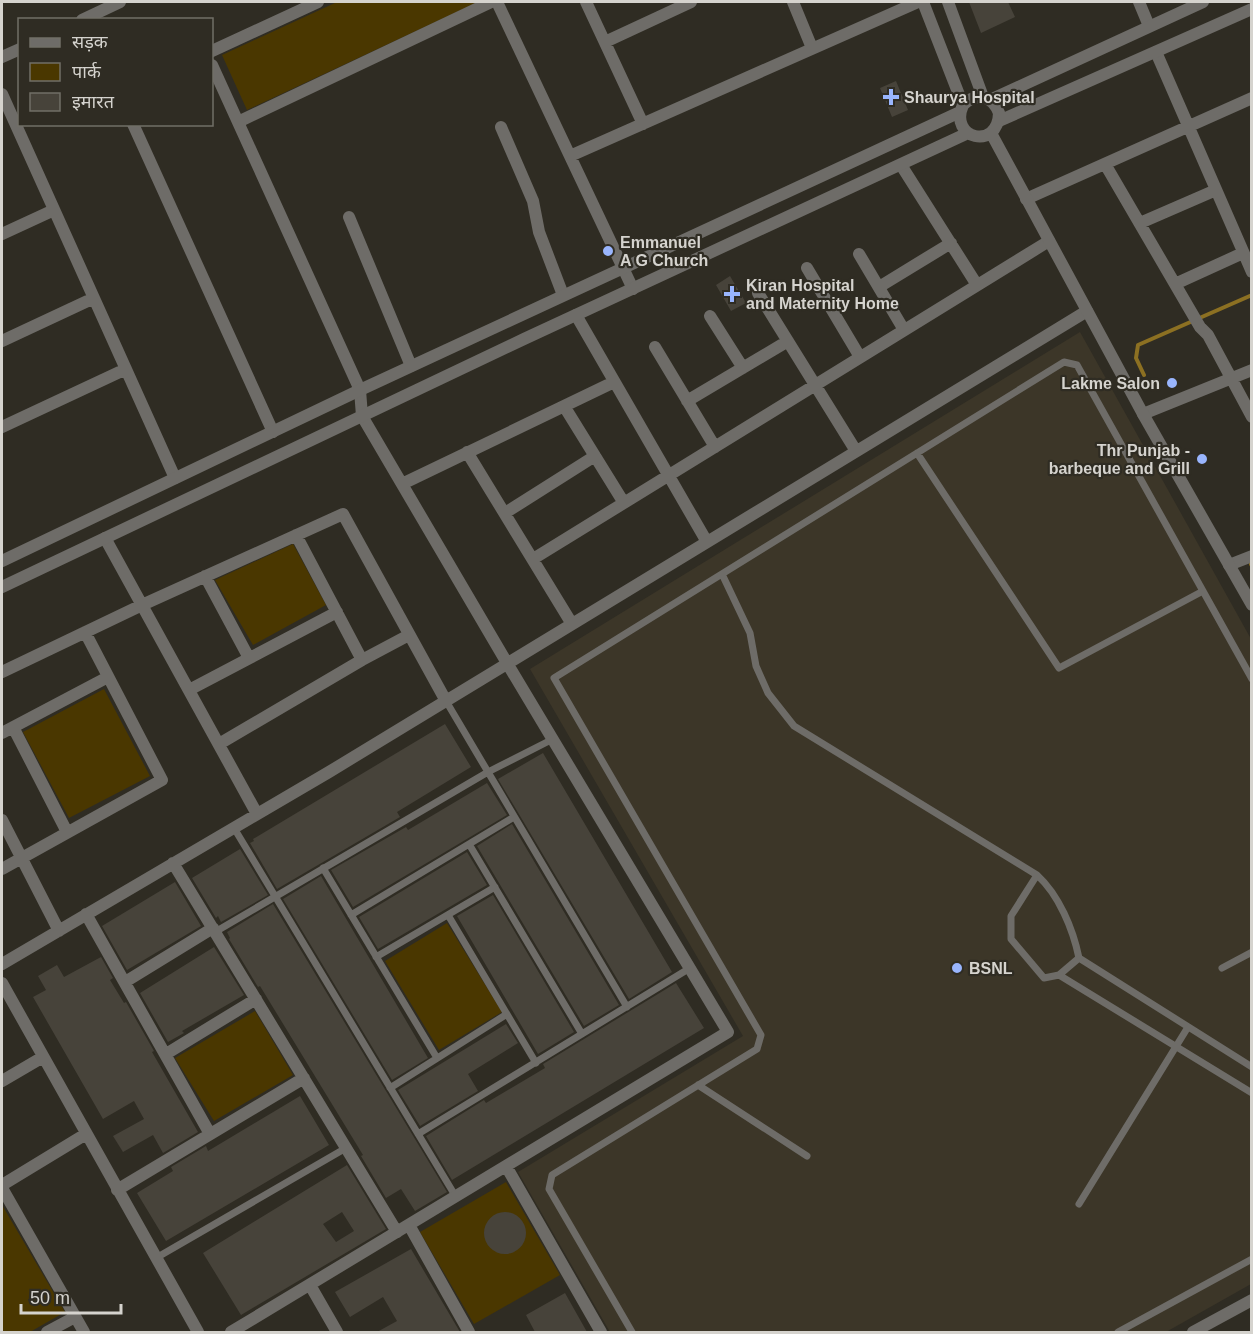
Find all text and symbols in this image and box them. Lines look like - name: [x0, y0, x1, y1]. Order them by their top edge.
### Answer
- legend: [18, 18, 213, 126]
- text: सड़क: [72, 32, 109, 52]
- text: पार्क: [72, 61, 102, 82]
- marker: Shaurya Hospital: [882, 88, 900, 106]
- place label: Shaurya Hospital: [904, 89, 1035, 106]
- text: इमारत: [72, 92, 115, 112]
- place label: Emmanuel A G Church: [620, 234, 708, 269]
- marker: Emmanuel A G Church: [601, 244, 615, 258]
- place label: Kiran Hospital and Maternity Home: [746, 277, 899, 312]
- marker: Kiran Hospital and Maternity Home: [723, 285, 741, 303]
- place label: Lakme Salon: [1061, 375, 1160, 392]
- marker: Lakme Salon: [1165, 376, 1179, 390]
- place label: Thr Punjab - barbeque and Grill: [1049, 442, 1190, 477]
- marker: Thr Punjab - barbeque and Grill: [1195, 452, 1209, 466]
- place label: BSNL: [969, 960, 1013, 977]
- marker: BSNL: [950, 961, 964, 975]
- scale bar: [21, 1277, 122, 1315]
- text: 50 m: [30, 1288, 70, 1308]

